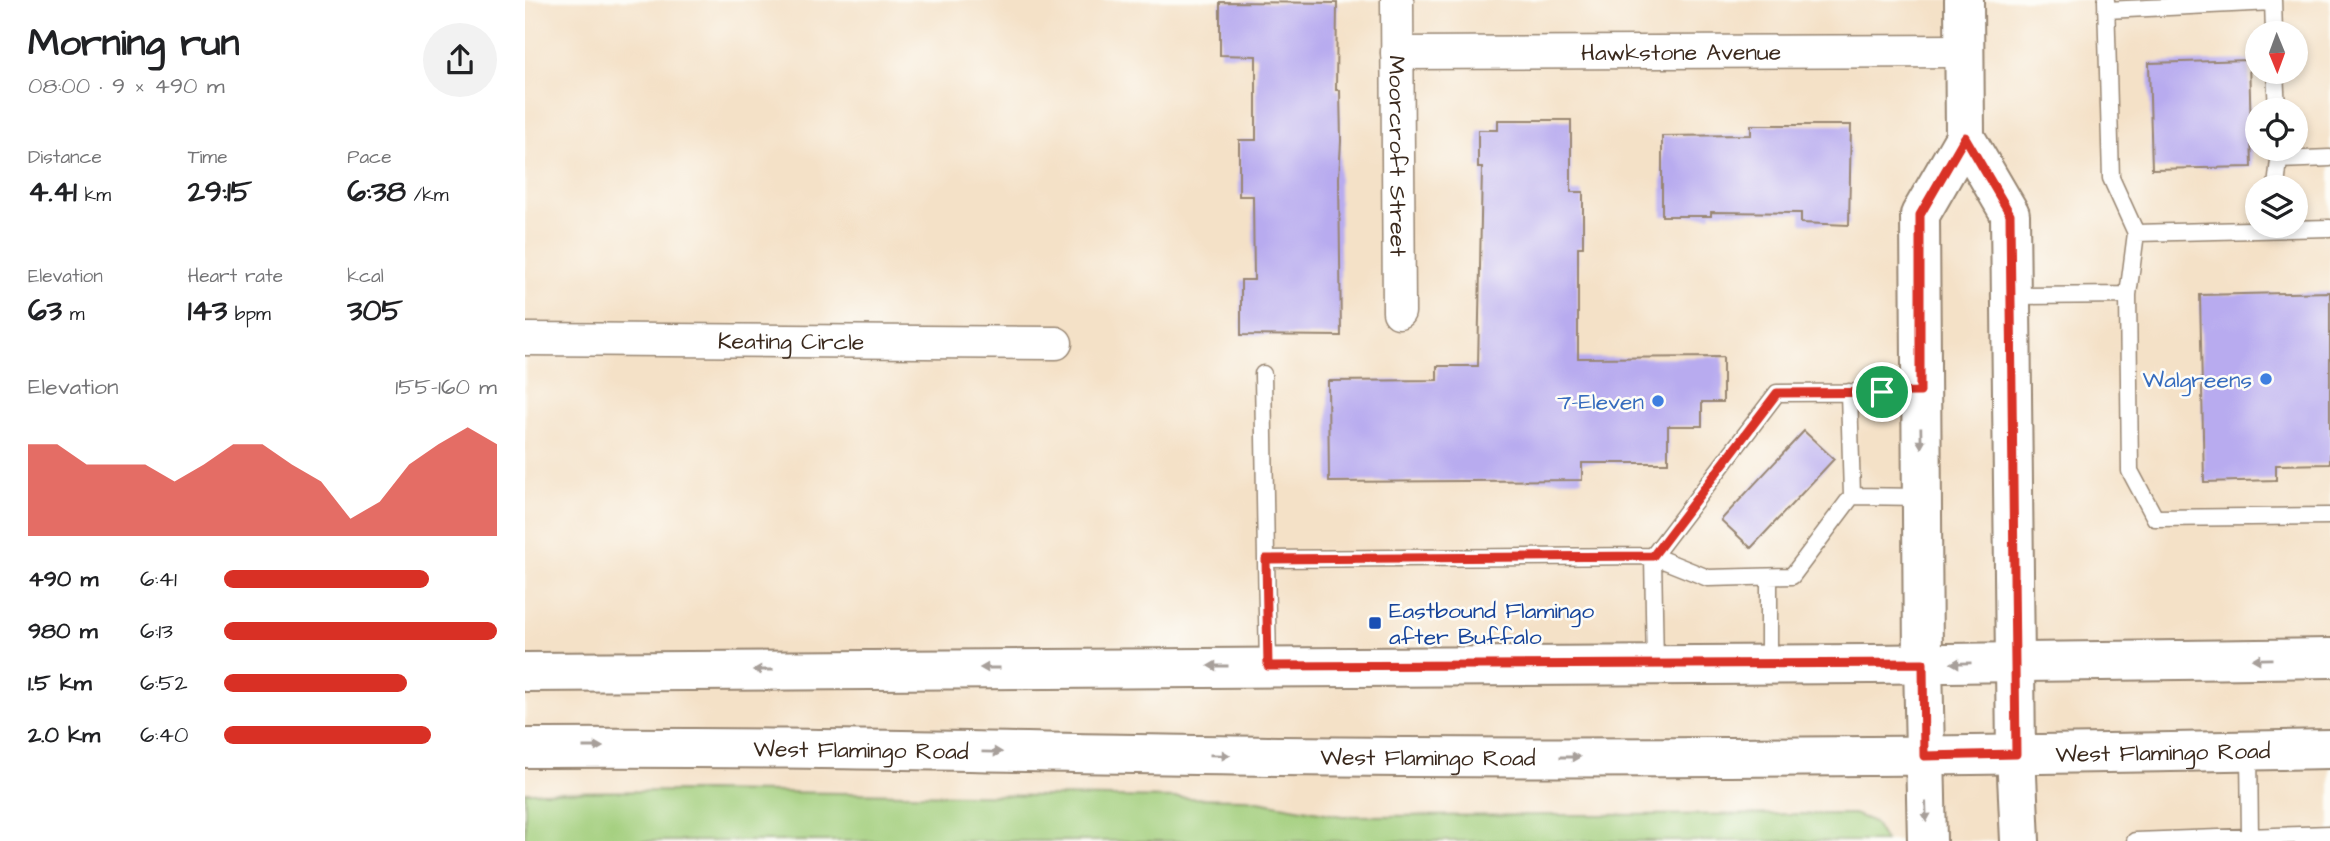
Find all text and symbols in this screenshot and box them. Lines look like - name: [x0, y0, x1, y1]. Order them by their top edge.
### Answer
- text: Morning run: [28, 18, 240, 70]
- north arrow: [2245, 21, 2308, 84]
- map controls: [2245, 21, 2308, 238]
- button: share: [423, 23, 497, 97]
- street label: Hawkstone Avenue: [1581, 37, 1781, 69]
- street label: Moorcroft Street: [1380, 55, 1414, 257]
- text: 08:00 · 9 × 490 m: [28, 70, 225, 102]
- button: locate: [2245, 98, 2308, 161]
- text: Distance: [28, 144, 102, 171]
- text: Time: [188, 144, 227, 171]
- text: Pace: [347, 144, 391, 171]
- text: 4.41: [28, 171, 77, 213]
- text: 29:15: [188, 171, 252, 213]
- text: 6:38: [347, 171, 406, 213]
- button: layers: [2245, 175, 2308, 238]
- text: km: [77, 182, 111, 209]
- text: /km: [406, 182, 449, 209]
- text: Elevation: [28, 263, 103, 290]
- text: Heart rate: [188, 263, 283, 290]
- text: kcal: [347, 263, 384, 290]
- text: 63: [28, 290, 62, 332]
- text: 143: [188, 290, 227, 332]
- text: 305: [347, 290, 403, 332]
- text: m: [62, 301, 84, 328]
- text: bpm: [227, 301, 271, 328]
- street label: Keating Circle: [718, 325, 864, 359]
- pin: [1852, 362, 1912, 422]
- place label: Walgreens: [2143, 364, 2252, 397]
- text: Elevation: [28, 371, 119, 403]
- text: 155–160 m: [395, 371, 497, 403]
- marker: Walgreens: [2258, 371, 2274, 387]
- icon: arrive: [1863, 373, 1901, 411]
- place label: 7-Eleven: [1557, 386, 1644, 418]
- marker: 7-Eleven: [1650, 393, 1666, 409]
- one-way arrow: [1915, 427, 1927, 449]
- text: 490 m: [28, 563, 98, 595]
- text: 6:41: [140, 563, 177, 595]
- place label: Eastbound Flamingo after Buffalo: [1389, 595, 1594, 653]
- text: 980 m: [28, 615, 98, 647]
- text: 6:13: [140, 615, 173, 647]
- marker: Eastbound Flamingo after Buffalo: [1367, 615, 1383, 631]
- one-way arrow: [2251, 654, 2273, 665]
- one-way arrow: [1950, 657, 1972, 669]
- one-way arrow: [1206, 661, 1228, 672]
- one-way arrow: [979, 662, 1001, 674]
- one-way arrow: [751, 664, 773, 676]
- text: 1.5 km: [28, 667, 92, 699]
- text: 6:52: [140, 667, 188, 699]
- text: 2.0 km: [28, 719, 100, 751]
- text: 6:40: [140, 719, 188, 751]
- street label: West Flamingo Road: [753, 733, 969, 768]
- street label: West Flamingo Road: [2055, 735, 2271, 771]
- one-way arrow: [582, 741, 604, 753]
- street label: West Flamingo Road: [1320, 741, 1536, 775]
- one-way arrow: [981, 746, 1003, 757]
- one-way arrow: [1209, 749, 1231, 761]
- one-way arrow: [1559, 751, 1581, 763]
- one-way arrow: [1921, 801, 1932, 823]

